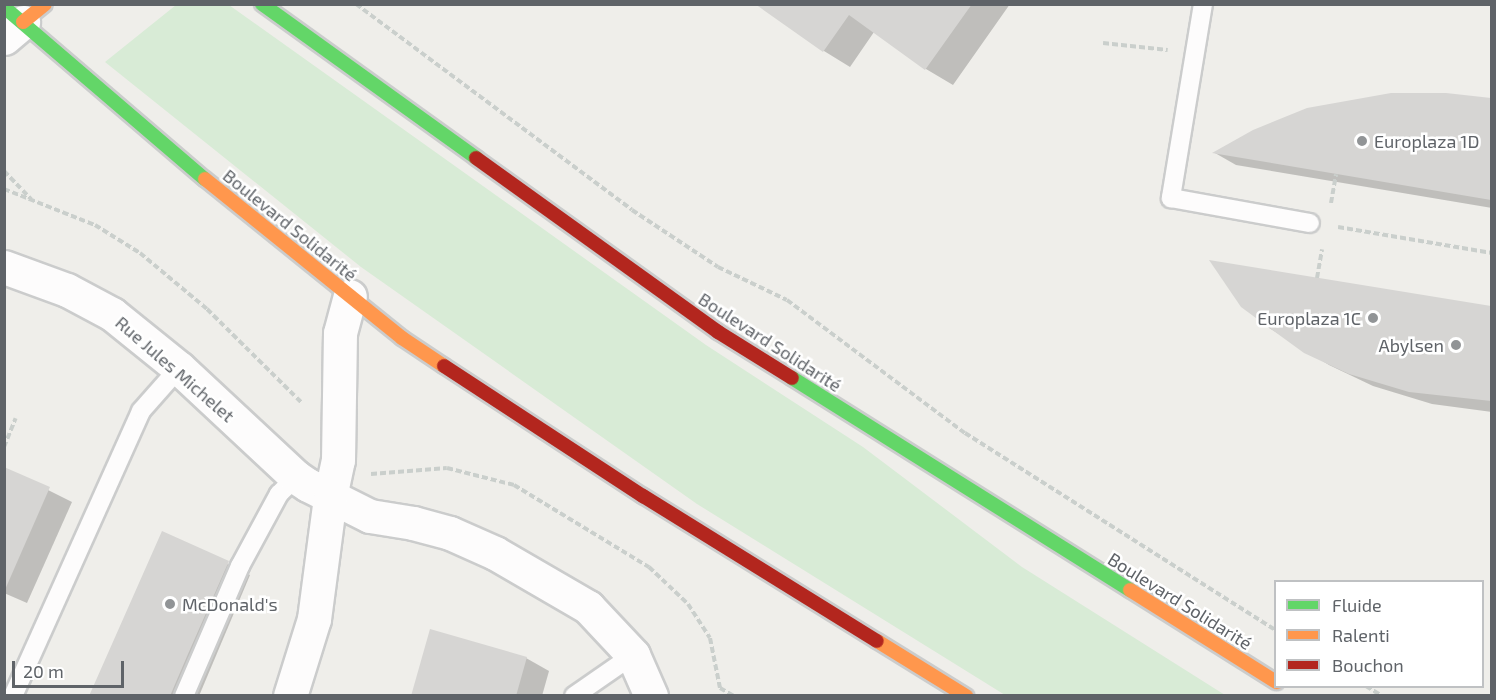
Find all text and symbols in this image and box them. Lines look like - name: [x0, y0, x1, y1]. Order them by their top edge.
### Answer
- place label: Europlaza 1D: [1374, 130, 1479, 152]
- marker: Europlaza 1D: [1355, 134, 1369, 148]
- street label: Boulevard Solidarité: [219, 164, 361, 286]
- street label: Boulevard Solidarité: [695, 288, 845, 396]
- place label: Europlaza 1C: [1257, 307, 1361, 329]
- street label: Rue Jules Michelet: [111, 311, 239, 427]
- marker: Europlaza 1C: [1366, 311, 1380, 325]
- place label: Abylsen: [1378, 334, 1444, 356]
- marker: Abylsen: [1449, 338, 1463, 352]
- street label: Boulevard Solidarité: [1104, 548, 1256, 654]
- legend: [1274, 580, 1484, 688]
- place label: McDonald's: [182, 593, 278, 615]
- text: Fluide: [1332, 594, 1382, 616]
- marker: McDonald's: [163, 597, 177, 611]
- text: Ralenti: [1332, 624, 1390, 646]
- scale bar: [15, 649, 128, 687]
- text: Bouchon: [1332, 654, 1404, 676]
- text: 20 m: [23, 660, 64, 682]

